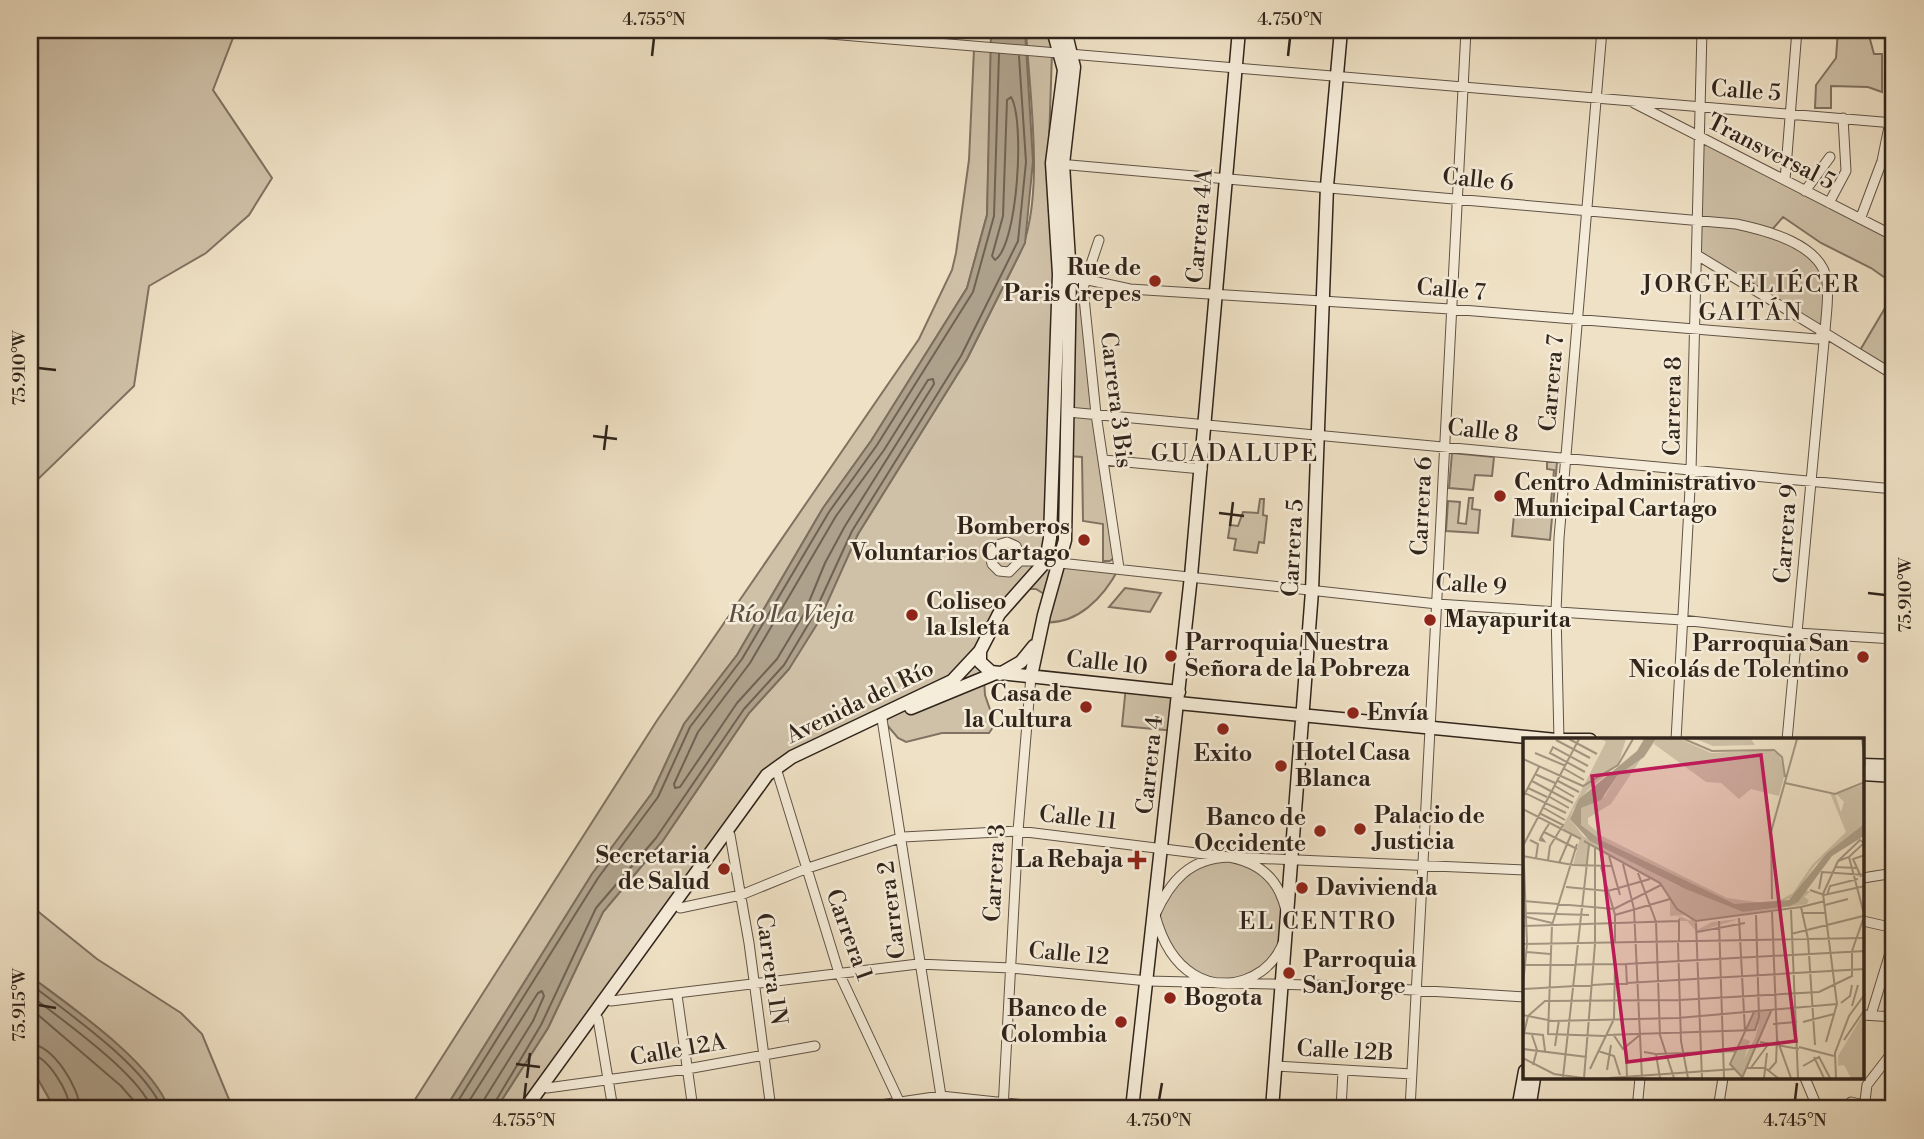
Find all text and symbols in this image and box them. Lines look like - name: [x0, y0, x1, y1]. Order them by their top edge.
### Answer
- text: 4.755°N: [622, 8, 686, 31]
- text: 4.750°N: [1257, 8, 1323, 31]
- street label: Calle 5: [1710, 75, 1782, 107]
- street label: Transversal 5: [1702, 108, 1840, 196]
- street label: Calle 6: [1441, 162, 1515, 198]
- street label: Carrera 4A: [1181, 166, 1219, 284]
- place label: Rue de Paris Crepes: [1004, 254, 1141, 308]
- district label: JORGE ELIÉCER GAITÁN: [1641, 269, 1860, 328]
- marker: Rue de Paris Crepes: [1147, 273, 1163, 289]
- street label: Calle 7: [1415, 273, 1487, 307]
- text: 75.910°W: [8, 330, 31, 406]
- street label: Carrera 3 Bis: [1094, 330, 1138, 470]
- street label: Carrera 7: [1534, 333, 1570, 433]
- street label: Carrera 8: [1658, 356, 1688, 456]
- street label: Calle 8: [1446, 413, 1520, 449]
- district label: GUADALUPE: [1151, 439, 1319, 469]
- street label: Carrera 6: [1405, 456, 1439, 556]
- place label: Centro Administrativo Municipal Cartago: [1514, 469, 1756, 523]
- street label: Carrera 9: [1769, 483, 1803, 585]
- marker: Centro Administrativo Municipal Cartago: [1492, 488, 1508, 504]
- street label: Carrera 5: [1276, 498, 1310, 598]
- place label: Bomberos Voluntarios Cartago: [850, 513, 1070, 567]
- marker: Bomberos Voluntarios Cartago: [1076, 532, 1092, 548]
- text: 75.910°W: [1894, 557, 1917, 633]
- street label: Calle 9: [1434, 569, 1508, 601]
- place label: Coliseo la Isleta: [926, 588, 1010, 642]
- water label: Río La Vieja: [727, 600, 855, 630]
- place label: Mayapurita: [1444, 606, 1571, 634]
- marker: Coliseo la Isleta: [904, 607, 920, 623]
- marker: Mayapurita: [1422, 612, 1438, 628]
- place label: Parroquia Nuestra Señora de la Pobreza: [1185, 629, 1410, 683]
- place label: Parroquia San Nicolás de Tolentino: [1629, 630, 1849, 684]
- street label: Calle 10: [1065, 645, 1149, 681]
- marker: Parroquia Nuestra Señora de la Pobreza: [1163, 648, 1179, 664]
- marker: Parroquia San Nicolás de Tolentino: [1855, 649, 1871, 665]
- street label: Avenida del Río: [781, 654, 938, 750]
- place label: Casa de la Cultura: [964, 680, 1073, 734]
- marker: Casa de la Cultura: [1078, 699, 1094, 715]
- place label: Envía: [1367, 699, 1429, 727]
- marker: Envía: [1345, 705, 1361, 721]
- street label: Carrera 4: [1131, 714, 1169, 816]
- marker: Exito: [1215, 721, 1231, 737]
- inset map: [1523, 738, 1864, 1080]
- place label: Hotel Casa Blanca: [1295, 739, 1411, 793]
- place label: Exito: [1194, 740, 1252, 768]
- marker: Hotel Casa Blanca: [1273, 758, 1289, 774]
- street label: Calle 11: [1038, 800, 1118, 836]
- place label: Palacio de Justicia: [1371, 802, 1485, 856]
- place label: Banco de Occidente: [1194, 804, 1306, 858]
- marker: Palacio de Justicia: [1352, 821, 1368, 837]
- street label: Carrera 3: [978, 823, 1012, 923]
- marker: Banco de Occidente: [1312, 823, 1328, 839]
- place label: Secretaria de Salud: [596, 842, 711, 896]
- place label: La Rebaja: [1016, 846, 1124, 874]
- marker: La Rebaja: [1129, 852, 1145, 868]
- street label: Carrera 2: [872, 859, 912, 961]
- marker: Secretaria de Salud: [716, 861, 732, 877]
- place label: Davivienda: [1316, 874, 1438, 902]
- marker: Davivienda: [1294, 880, 1310, 896]
- street label: Carrera 1: [820, 885, 878, 985]
- district label: EL CENTRO: [1239, 907, 1397, 937]
- street label: Carrera 1N: [749, 911, 793, 1027]
- street label: Calle 12: [1027, 937, 1111, 971]
- place label: Parroquia San Jorge: [1303, 946, 1417, 1000]
- marker: Parroquia San Jorge: [1281, 965, 1297, 981]
- text: 75.915°W: [8, 968, 31, 1042]
- place label: Bogota: [1184, 984, 1263, 1012]
- marker: Bogota: [1162, 990, 1178, 1006]
- place label: Banco de Colombia: [1001, 995, 1108, 1049]
- marker: Banco de Colombia: [1113, 1014, 1129, 1030]
- street label: Calle 12A: [628, 1028, 729, 1072]
- street label: Calle 12B: [1296, 1034, 1394, 1068]
- text: 4.755°N: [492, 1109, 556, 1132]
- text: 4.750°N: [1126, 1109, 1192, 1132]
- text: 4.745°N: [1763, 1109, 1827, 1132]

